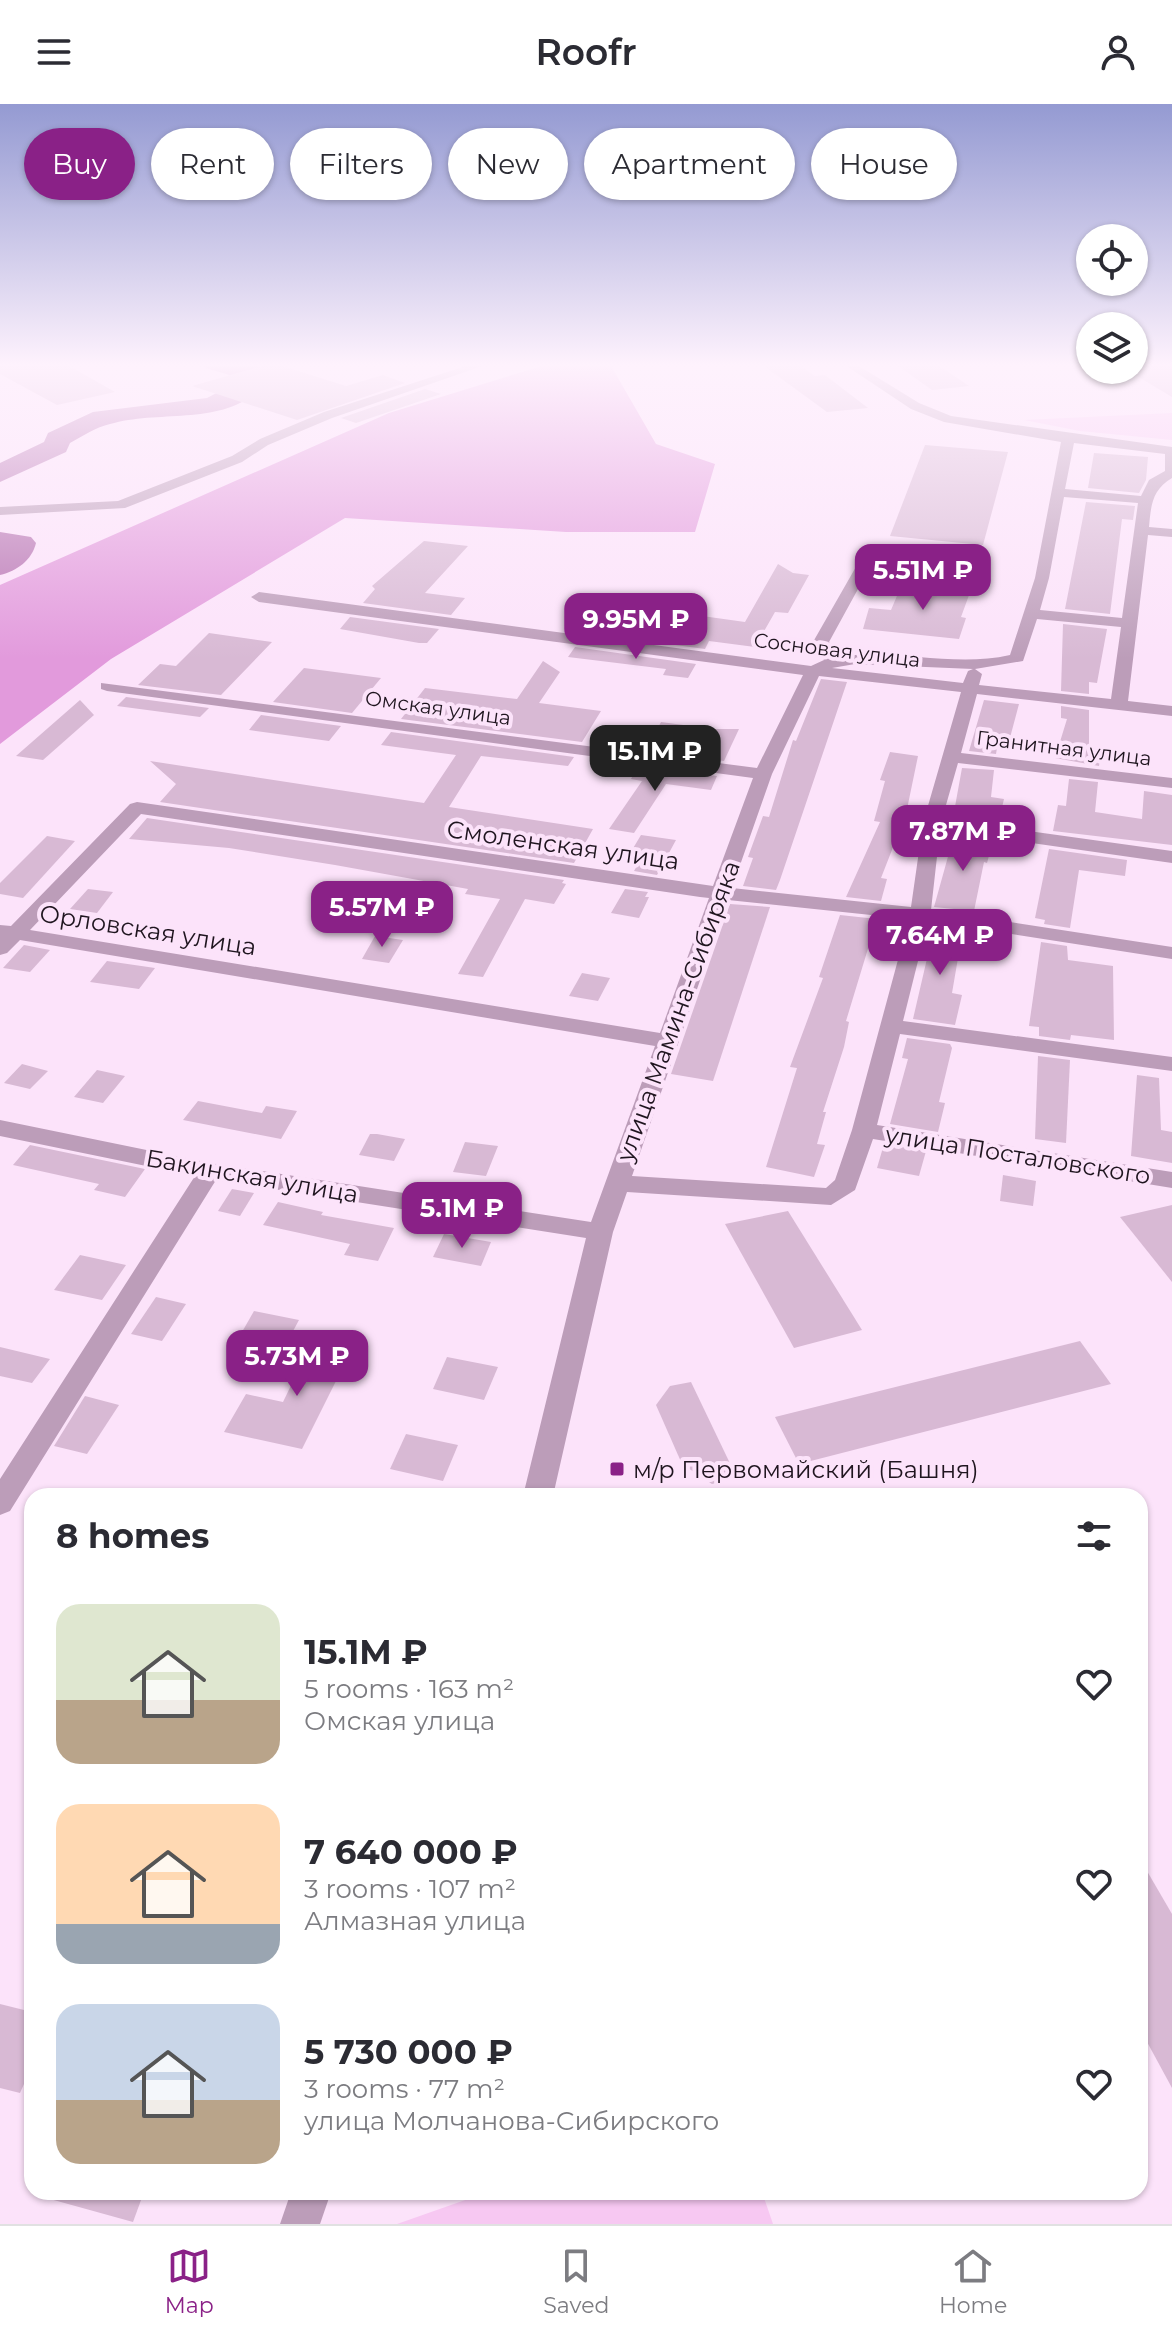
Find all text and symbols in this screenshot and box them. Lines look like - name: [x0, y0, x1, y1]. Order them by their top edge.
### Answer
- icon: menu: [32, 30, 76, 74]
- text: Roofr: [535, 30, 637, 74]
- icon: person: [1096, 30, 1140, 74]
- chip: Buy: [24, 128, 135, 200]
- chip: Rent: [151, 128, 274, 200]
- chip: Filters: [290, 128, 432, 200]
- chip: New: [448, 128, 568, 200]
- chip: Apartment: [584, 128, 795, 200]
- chip: House: [811, 128, 957, 200]
- map controls: [1076, 224, 1148, 384]
- button: locate: [1076, 224, 1148, 296]
- button: layers: [1076, 312, 1148, 384]
- pin: 5.51M ₽: [849, 544, 997, 612]
- text: 5.51M ₽: [873, 554, 973, 586]
- pin: 9.95M ₽: [562, 593, 710, 661]
- text: 9.95M ₽: [582, 603, 690, 635]
- street label: Сосновая улица: [752, 628, 922, 672]
- street label: Омская улица: [364, 686, 512, 730]
- pin: 15.1M ₽: [581, 725, 729, 793]
- street label: Гранитная улица: [975, 725, 1153, 771]
- text: 15.1M ₽: [608, 735, 702, 767]
- pin: 7.87M ₽: [889, 805, 1037, 873]
- street label: Смоленская улица: [445, 814, 681, 876]
- text: 7.87M ₽: [909, 815, 1017, 847]
- street label: улица Мамина-Сибиряка: [610, 857, 746, 1166]
- pin: 5.57M ₽: [308, 881, 456, 949]
- text: 5.57M ₽: [329, 891, 435, 923]
- street label: Орловская улица: [38, 899, 258, 961]
- pin: 7.64M ₽: [866, 909, 1014, 977]
- text: 7.64M ₽: [886, 919, 994, 951]
- street label: улица Посталовского: [882, 1120, 1153, 1190]
- street label: Бакинская улица: [144, 1143, 360, 1209]
- pin: 5.1M ₽: [397, 1182, 527, 1250]
- text: 5.1M ₽: [420, 1192, 504, 1224]
- pin: 5.73M ₽: [223, 1330, 371, 1398]
- text: 5.73M ₽: [244, 1340, 350, 1372]
- place label: м/р Первомайский (Башня): [633, 1455, 979, 1484]
- marker: м/р Первомайский (Башня): [608, 1460, 626, 1478]
- icon: filters: [1072, 1514, 1116, 1558]
- text: 8 homes: [56, 1515, 209, 1557]
- text: 15.1M ₽: [304, 1631, 428, 1673]
- icon: home: [120, 1636, 216, 1732]
- icon: heart: [1072, 1662, 1116, 1706]
- text: 5 rooms · 163 m²: [304, 1673, 514, 1705]
- text: Омская улица: [304, 1705, 495, 1737]
- text: 7 640 000 ₽: [304, 1831, 518, 1873]
- icon: home: [120, 1836, 216, 1932]
- icon: heart: [1072, 1862, 1116, 1906]
- text: 3 rooms · 107 m²: [304, 1873, 516, 1905]
- text: Алмазная улица: [304, 1905, 526, 1937]
- text: 5 730 000 ₽: [304, 2031, 513, 2073]
- icon: home: [120, 2036, 216, 2132]
- icon: heart: [1072, 2062, 1116, 2106]
- text: 3 rooms · 77 m²: [304, 2073, 505, 2105]
- text: улица Молчанова-Сибирского: [304, 2105, 719, 2137]
- tab: Map: [165, 2244, 214, 2319]
- tab: Saved: [543, 2244, 609, 2319]
- tab: Home: [939, 2244, 1007, 2319]

